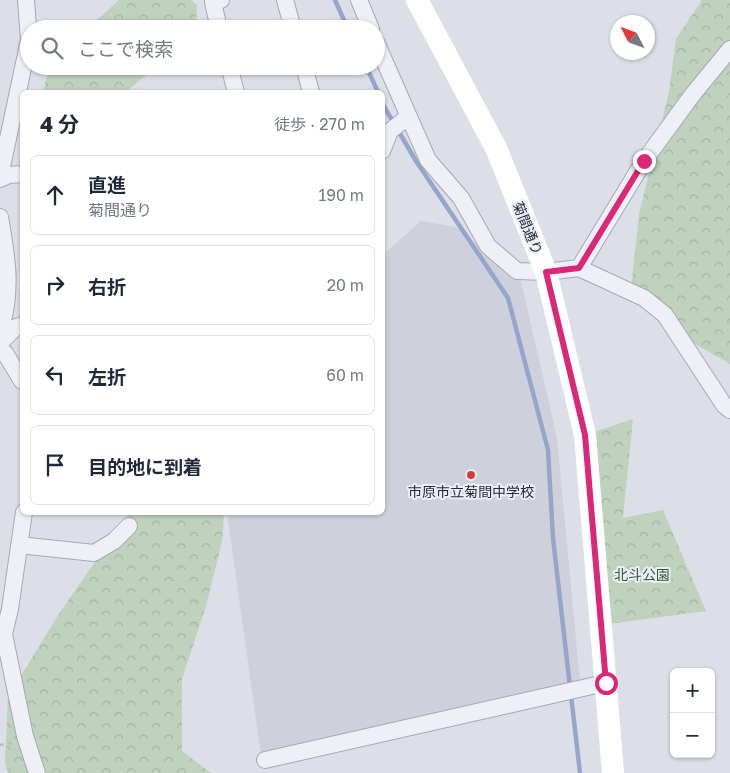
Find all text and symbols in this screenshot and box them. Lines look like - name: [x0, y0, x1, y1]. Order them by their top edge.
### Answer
- north arrow: [610, 15, 655, 60]
- search box: [20, 20, 385, 75]
- icon: search: [38, 34, 66, 62]
- text: ここで検索: [78, 37, 173, 60]
- text: 4 分: [40, 111, 79, 137]
- text: 徒歩 · 270 m: [274, 114, 365, 134]
- route end: [633, 150, 656, 173]
- text: 直進: [88, 173, 126, 196]
- icon: ahead: [41, 181, 69, 209]
- text: 190 m: [318, 185, 364, 205]
- street label: 菊間通り: [510, 199, 546, 257]
- text: 菊間通り: [88, 200, 152, 220]
- icon: right: [41, 271, 69, 299]
- text: 右折: [88, 275, 126, 298]
- text: 20 m: [327, 275, 364, 295]
- icon: left: [41, 361, 69, 389]
- text: 左折: [88, 365, 126, 388]
- text: 60 m: [326, 365, 364, 385]
- icon: arrive: [41, 451, 69, 479]
- text: 目的地に到着: [88, 455, 202, 478]
- marker: 市原市立菊間中学校: [465, 469, 477, 481]
- place label: 市原市立菊間中学校: [408, 483, 534, 500]
- park label: 北斗公園: [614, 566, 670, 583]
- map controls: [670, 668, 715, 758]
- button: +: [670, 668, 715, 713]
- route start: [595, 672, 618, 695]
- button: −: [670, 713, 715, 758]

